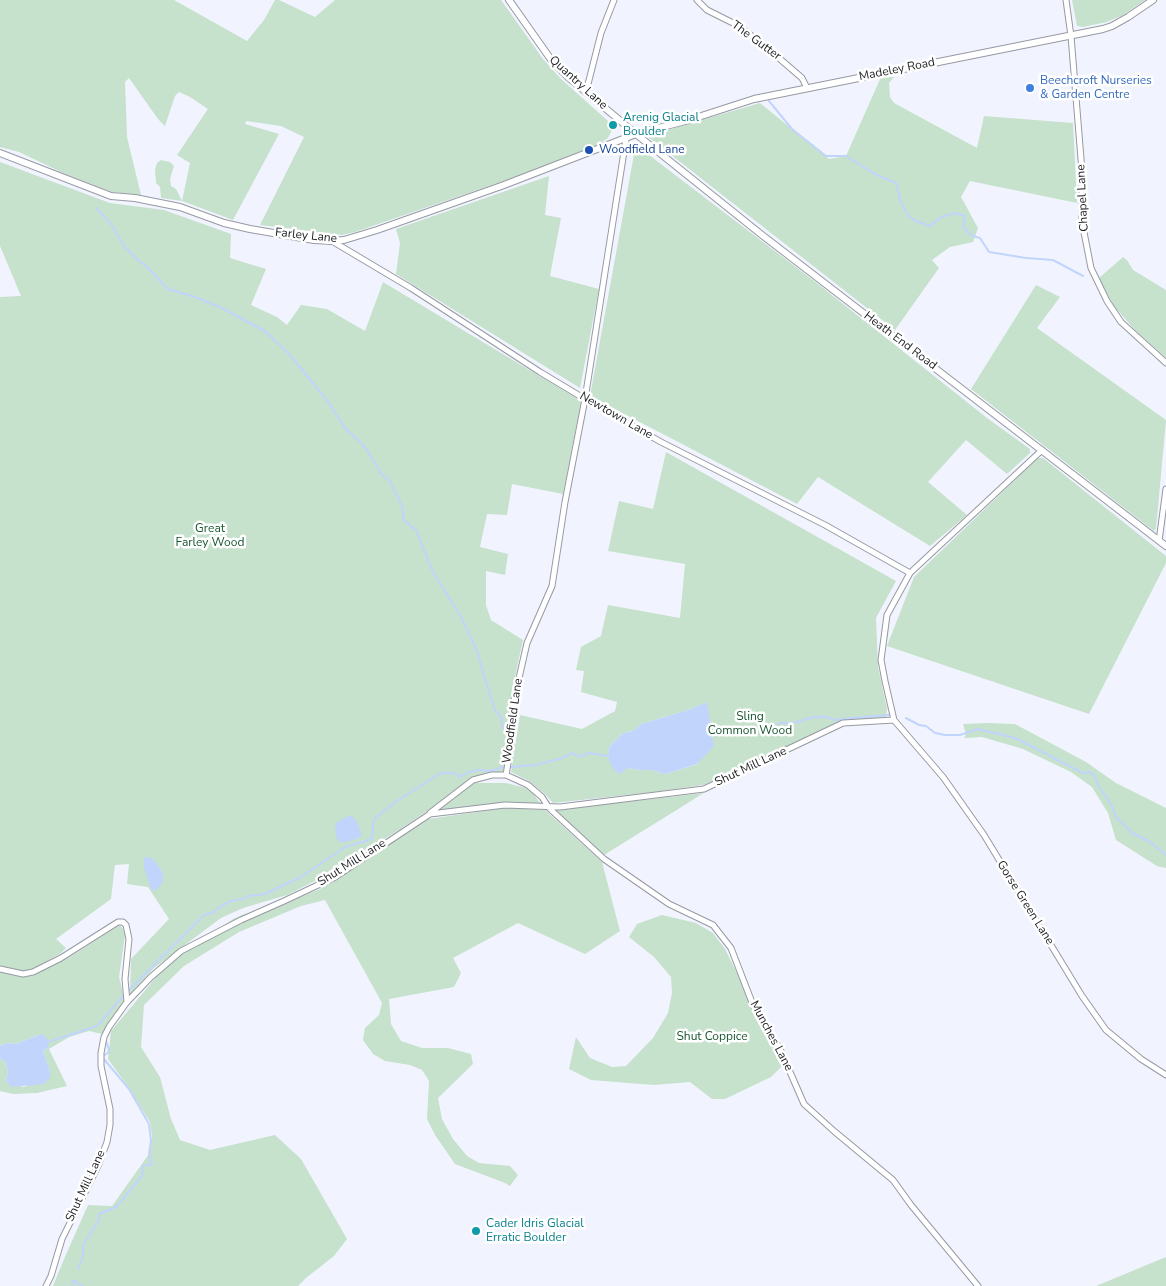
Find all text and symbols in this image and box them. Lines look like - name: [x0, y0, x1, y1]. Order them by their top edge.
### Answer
- street label: The Gutter: [728, 18, 784, 64]
- street label: Quantry Lane: [546, 53, 610, 113]
- street label: Madeley Road: [858, 56, 936, 84]
- place label: Beechcroft Nurseries & Garden Centre: [1040, 74, 1152, 102]
- marker: Beechcroft Nurseries & Garden Centre: [1024, 82, 1036, 94]
- place label: Arenig Glacial Boulder: [623, 111, 699, 139]
- marker: Arenig Glacial Boulder: [607, 119, 619, 131]
- place label: Woodfield Lane: [599, 143, 685, 157]
- marker: Woodfield Lane: [583, 144, 595, 156]
- street label: Chapel Lane: [1074, 164, 1092, 232]
- street label: Farley Lane: [274, 226, 338, 246]
- street label: Heath End Road: [861, 309, 939, 373]
- street label: Newtown Lane: [577, 389, 655, 443]
- park label: Great Farley Wood: [176, 522, 244, 550]
- street label: Woodfield Lane: [500, 678, 526, 764]
- park label: Sling Common Wood: [708, 710, 792, 738]
- street label: Shut Mill Lane: [713, 744, 789, 790]
- street label: Shut Mill Lane: [315, 836, 389, 890]
- street label: Gorse Green Lane: [993, 858, 1057, 948]
- street label: Munches Lane: [746, 998, 796, 1074]
- park label: Shut Coppice: [676, 1030, 748, 1044]
- street label: Shut Mill Lane: [63, 1148, 109, 1224]
- place label: Cader Idris Glacial Erratic Boulder: [486, 1217, 584, 1245]
- marker: Cader Idris Glacial Erratic Boulder: [470, 1225, 482, 1237]

